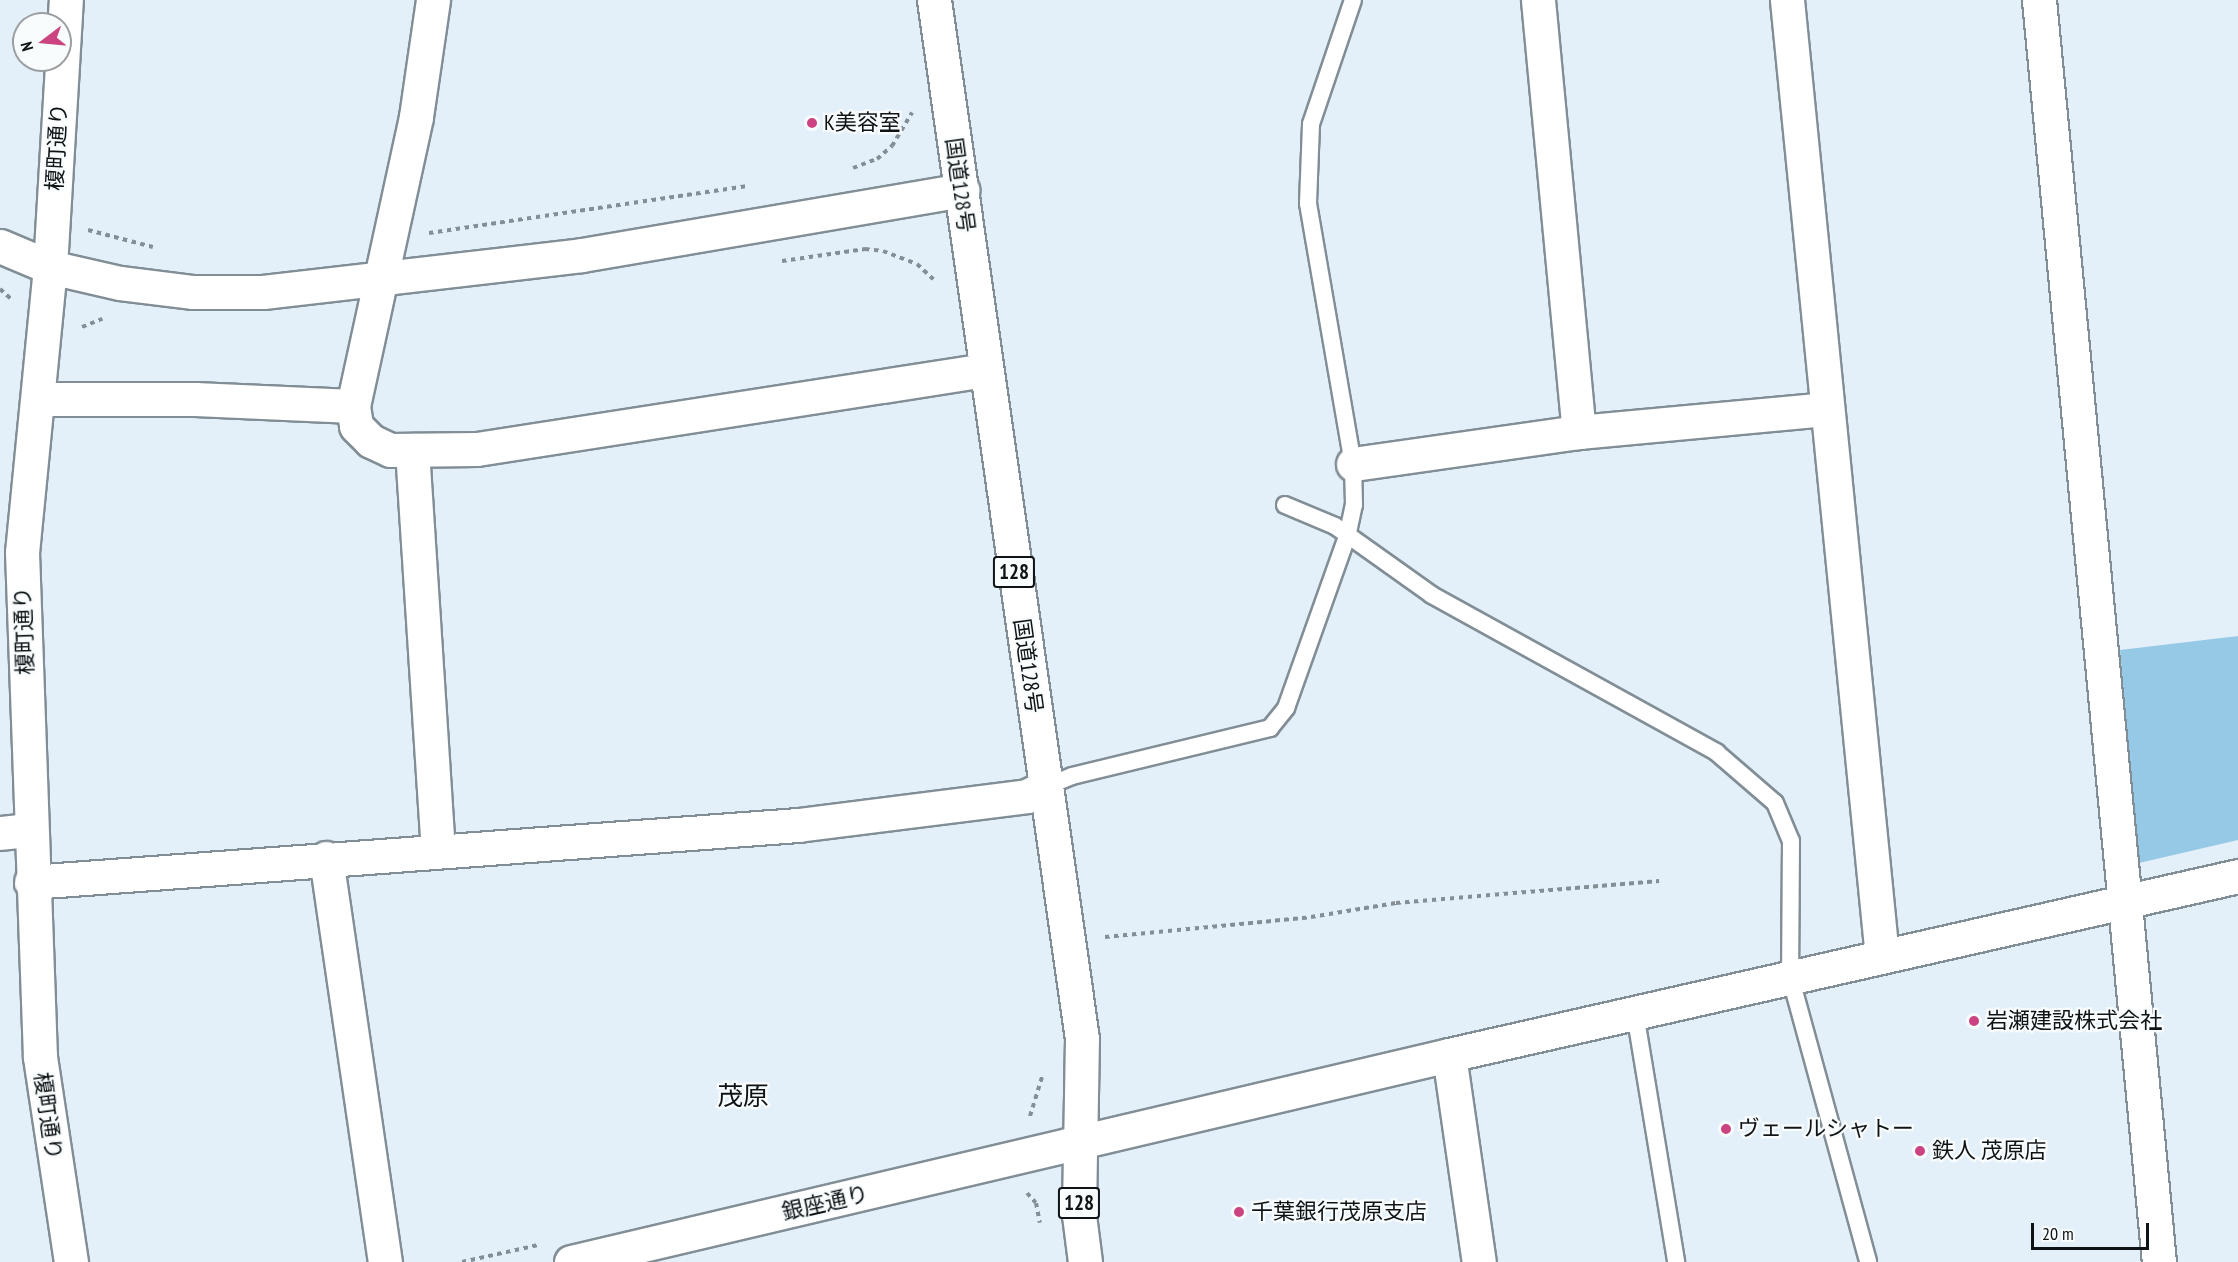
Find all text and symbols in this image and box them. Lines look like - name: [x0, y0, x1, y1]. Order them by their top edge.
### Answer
- north arrow: [12, 12, 72, 72]
- text: N: [16, 40, 37, 53]
- street label: 榎町通り: [42, 102, 72, 192]
- place label: K美容室: [824, 110, 901, 136]
- marker: K美容室: [805, 116, 819, 130]
- street label: 国道128号: [940, 136, 980, 234]
- road number: 128: [992, 554, 1036, 590]
- street label: 榎町通り: [9, 587, 39, 675]
- street label: 国道128号: [1008, 617, 1048, 715]
- place label: 岩瀬建設株式会社: [1986, 1008, 2162, 1034]
- marker: 岩瀬建設株式会社: [1967, 1014, 1981, 1028]
- street label: 榎町通り: [29, 1071, 67, 1161]
- district label: 茂原: [717, 1080, 769, 1112]
- place label: ヴェールシャトー: [1738, 1116, 1914, 1142]
- marker: ヴェールシャトー: [1719, 1122, 1733, 1136]
- place label: 鉄人 茂原店: [1932, 1138, 2047, 1164]
- marker: 鉄人 茂原店: [1913, 1144, 1927, 1158]
- street label: 銀座通り: [779, 1180, 871, 1226]
- road number: 128: [1056, 1185, 1102, 1221]
- place label: 千葉銀行茂原支店: [1251, 1199, 1427, 1225]
- marker: 千葉銀行茂原支店: [1232, 1205, 1246, 1219]
- scale bar: [2034, 1211, 2152, 1249]
- text: 20 m: [2042, 1222, 2074, 1245]

